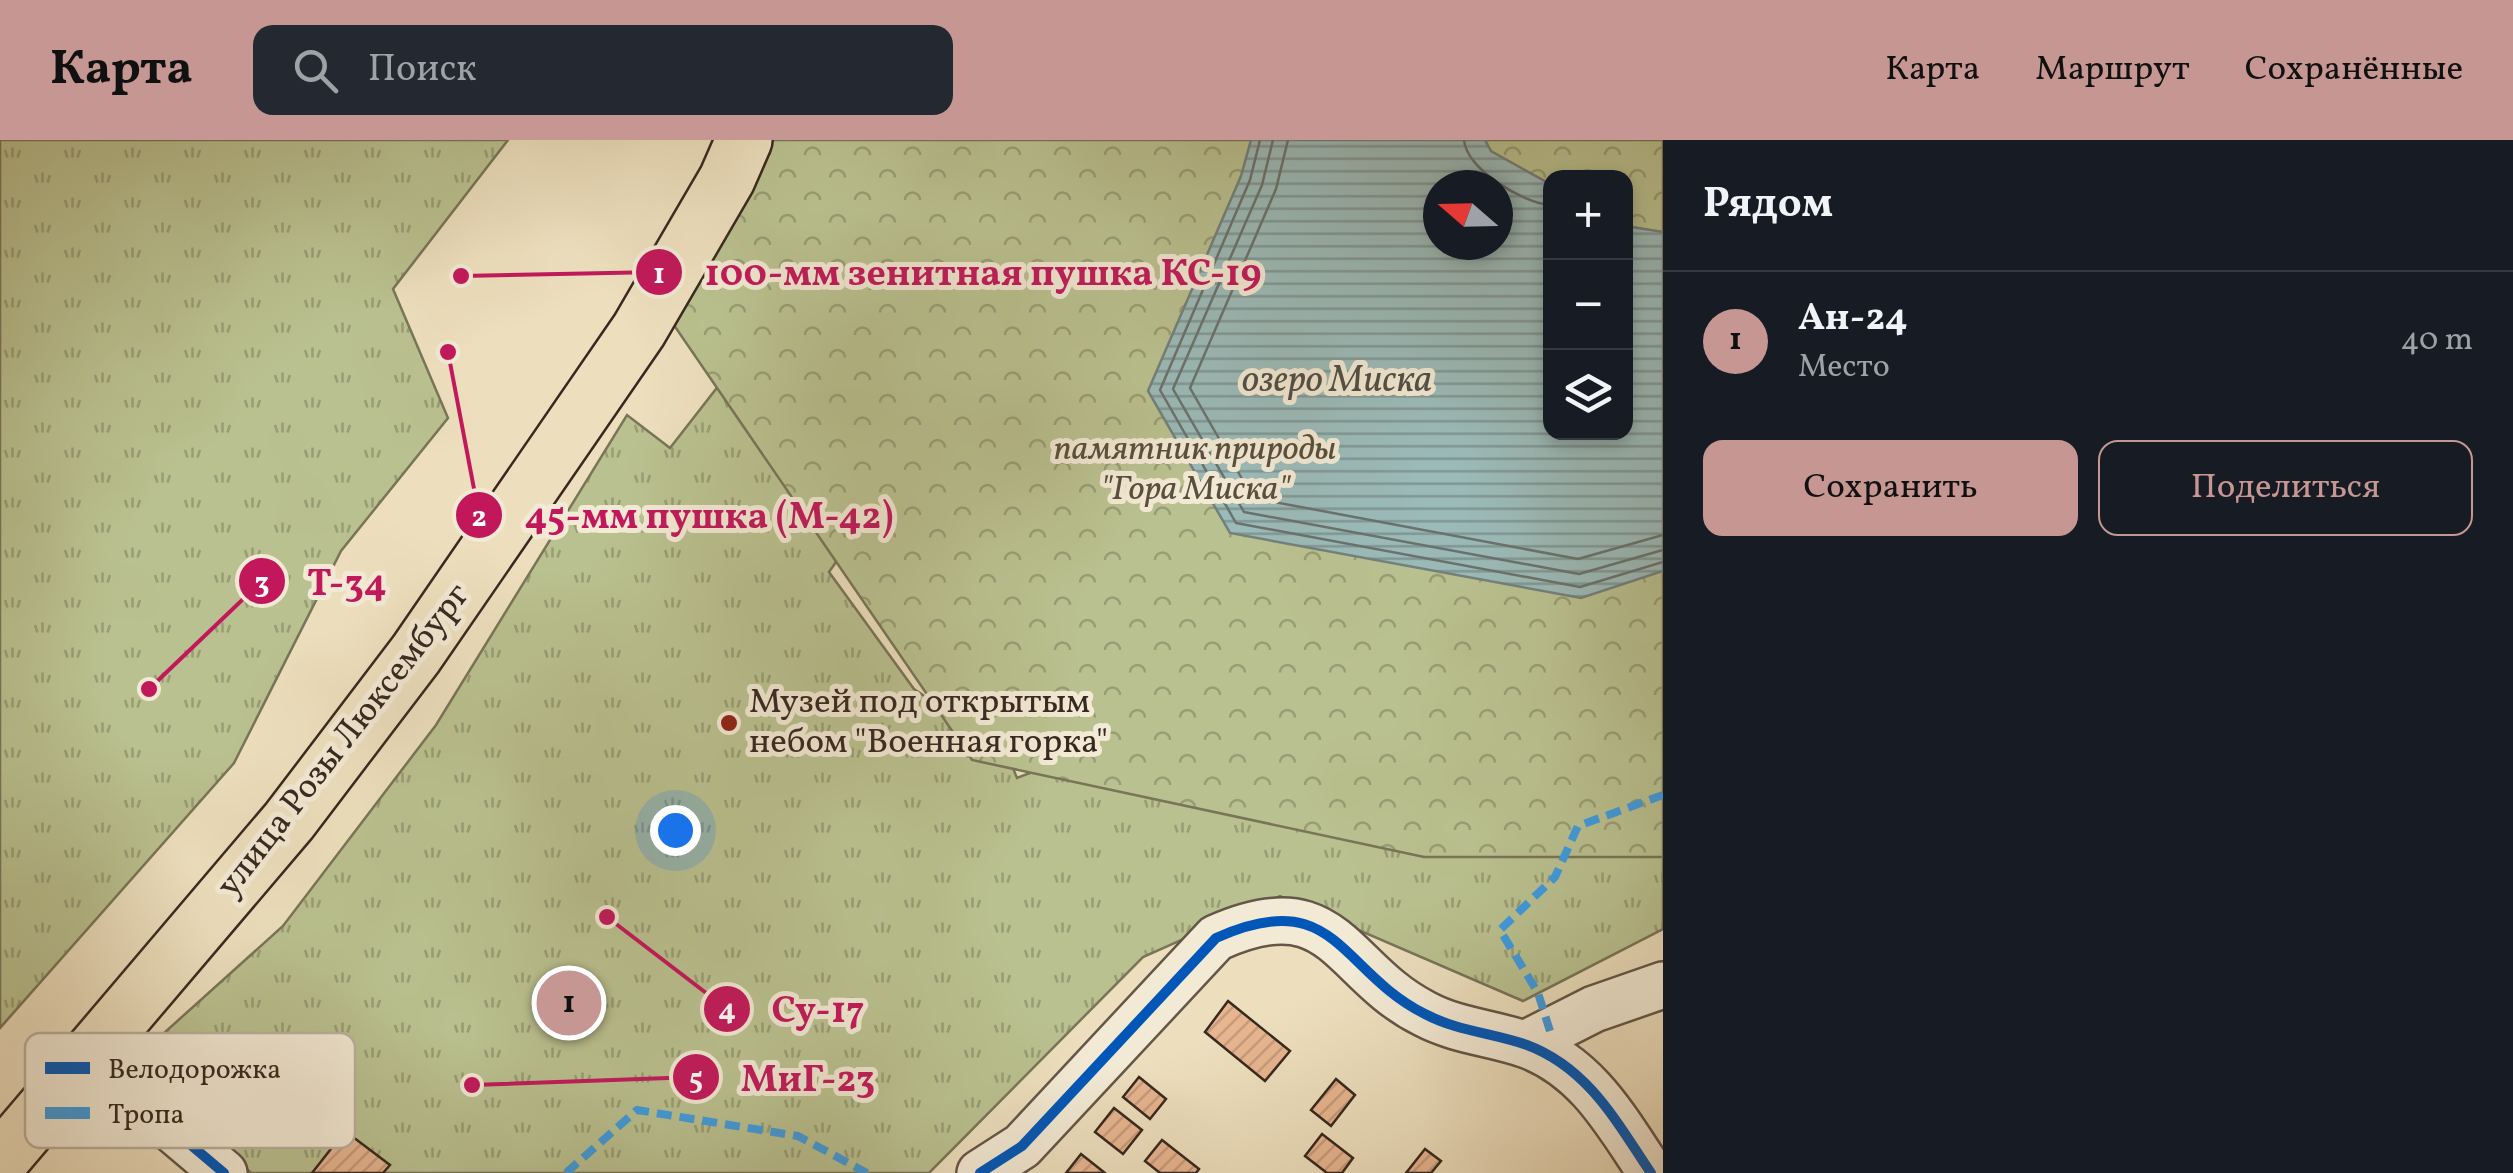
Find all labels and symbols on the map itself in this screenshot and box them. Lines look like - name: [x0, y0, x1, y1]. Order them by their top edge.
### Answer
- north arrow: [1423, 170, 1513, 260]
- callout: 100-мм зенитная пушка КС-19: [634, 238, 1282, 306]
- text: 100-мм зенитная пушка КС-19: [704, 249, 1262, 302]
- text: 1: [653, 254, 665, 296]
- water label: озеро Миска: [1242, 355, 1432, 408]
- park label: памятник природы "Гора Миска": [1054, 426, 1336, 514]
- callout: 45-мм пушка (М-42): [454, 481, 913, 549]
- text: 45-мм пушка (М-42): [524, 492, 894, 545]
- text: 2: [471, 497, 487, 539]
- callout: Т-34: [237, 547, 407, 615]
- text: Т-34: [307, 559, 387, 612]
- text: 3: [254, 563, 270, 605]
- street label: улица Розы Люксембург: [206, 574, 482, 908]
- place label: Музей под открытым небом "Военная горка": [749, 679, 1108, 767]
- marker: Музей под открытым небом "Военная горка": [718, 712, 740, 734]
- your location: [650, 805, 701, 856]
- pin: 1: [536, 966, 602, 1040]
- callout: Су-17: [702, 975, 885, 1043]
- text: Су-17: [772, 986, 864, 1039]
- text: 4: [718, 990, 736, 1032]
- legend: [25, 1033, 355, 1148]
- callout: МиГ-23: [671, 1043, 895, 1111]
- text: Велодорожка: [108, 1051, 281, 1090]
- text: МиГ-23: [741, 1055, 875, 1108]
- text: 5: [689, 1059, 703, 1101]
- text: Тропа: [108, 1096, 184, 1135]

